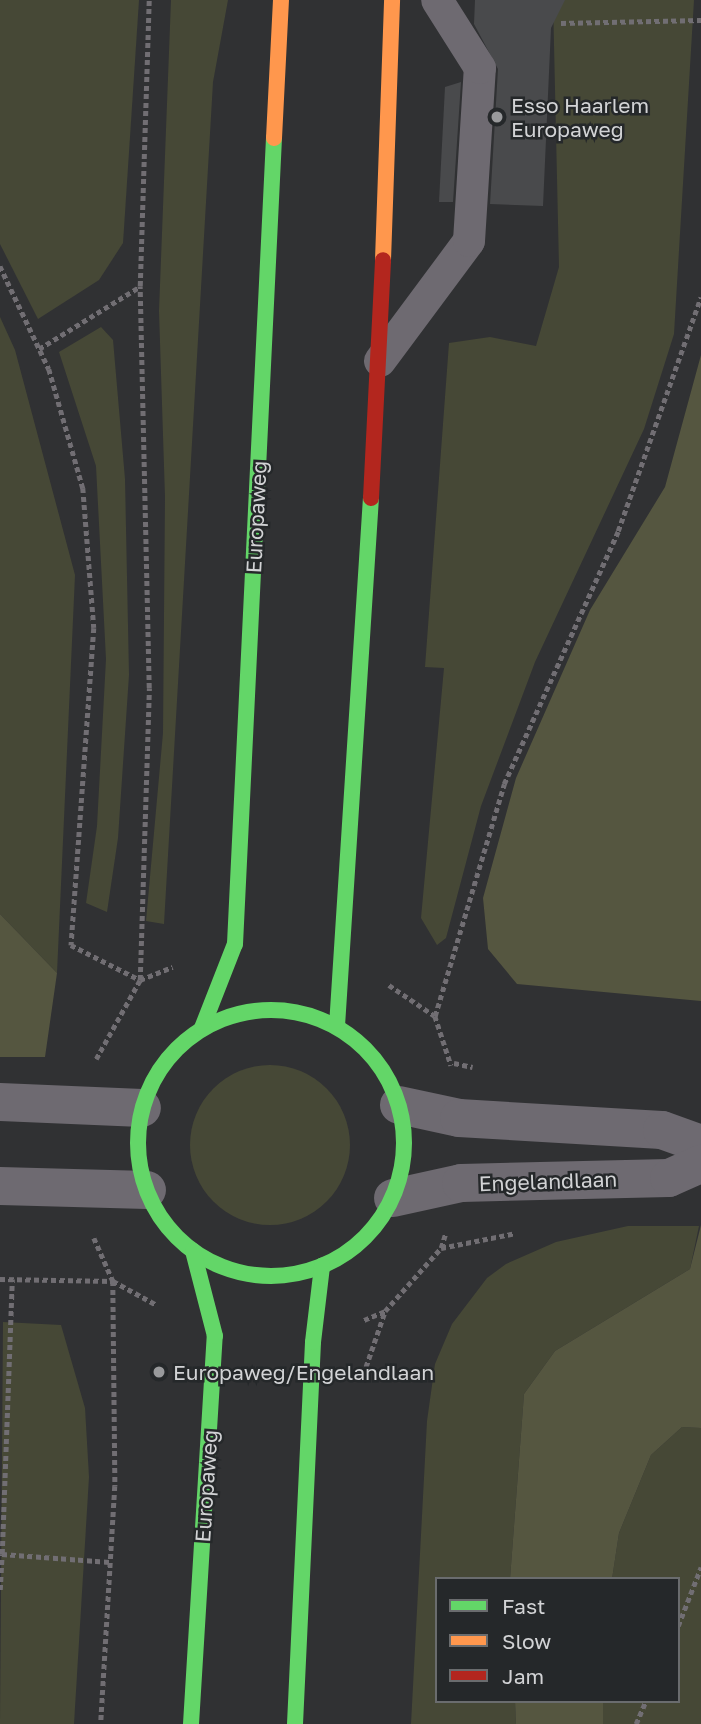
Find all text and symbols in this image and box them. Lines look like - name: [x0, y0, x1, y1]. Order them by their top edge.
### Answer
- place label: Esso Haarlem Europaweg: [511, 92, 649, 142]
- marker: Esso Haarlem Europaweg: [489, 109, 505, 125]
- street label: Europaweg: [240, 460, 272, 574]
- street label: Engelandlaan: [478, 1166, 618, 1196]
- place label: Europaweg/Engelandlaan: [173, 1359, 434, 1385]
- marker: Europaweg/Engelandlaan: [151, 1364, 167, 1380]
- street label: Europaweg: [190, 1429, 222, 1543]
- legend: [435, 1577, 680, 1703]
- text: Fast: [502, 1593, 545, 1619]
- text: Slow: [502, 1628, 551, 1654]
- text: Jam: [502, 1663, 544, 1689]

